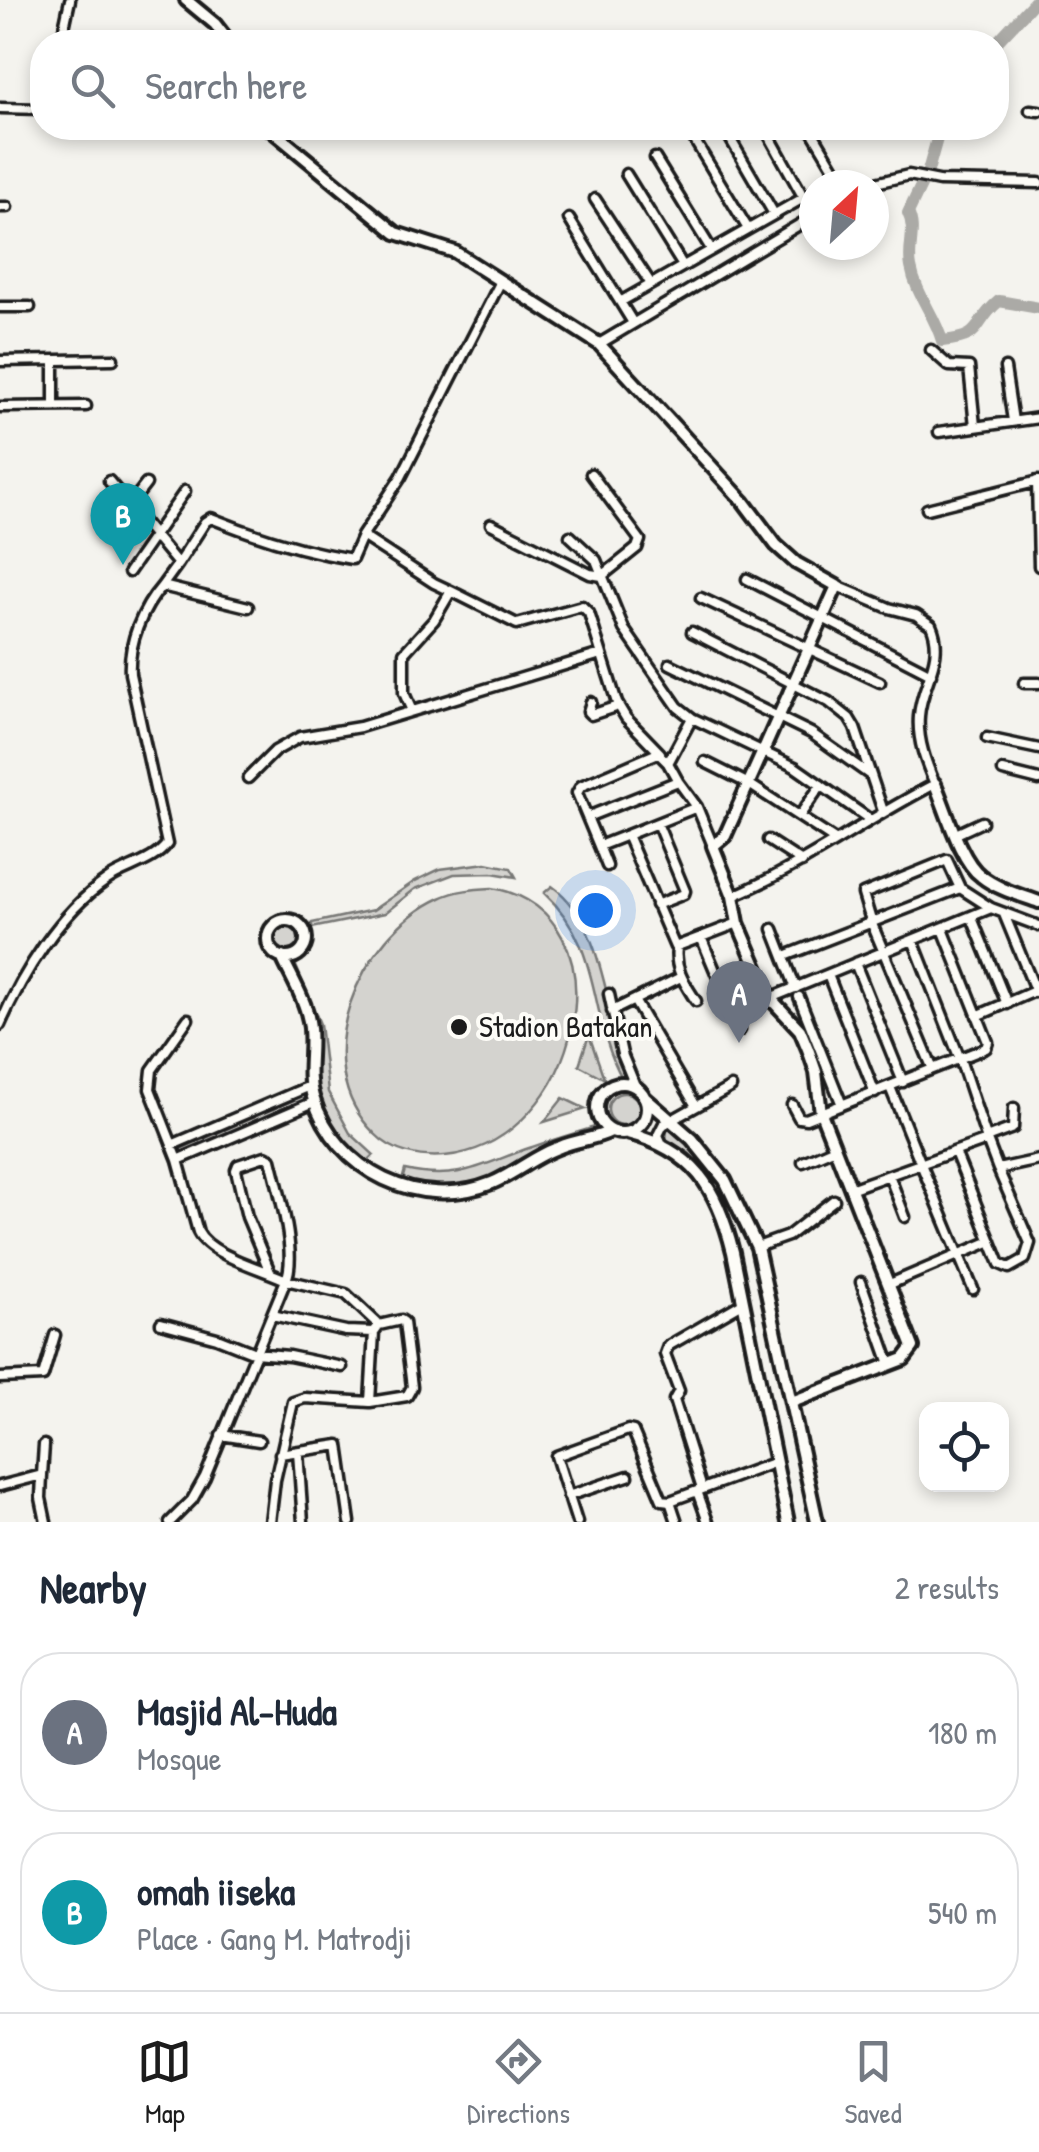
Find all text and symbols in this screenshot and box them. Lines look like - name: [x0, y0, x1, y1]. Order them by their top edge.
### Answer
- search box: [30, 30, 1009, 140]
- icon: search: [65, 58, 120, 113]
- text: Search here: [145, 59, 307, 111]
- north arrow: [799, 170, 889, 260]
- pin: B: [90, 482, 156, 565]
- your location: [570, 885, 621, 936]
- pin: A: [706, 960, 772, 1043]
- place label: Stadion Batakan: [479, 1006, 653, 1046]
- marker: Stadion Batakan: [448, 1016, 470, 1038]
- map controls: [919, 1402, 1009, 1492]
- button: locate: [919, 1402, 1009, 1492]
- text: Nearby: [40, 1559, 147, 1616]
- text: 2 results: [895, 1566, 999, 1609]
- text: Masjid Al-Huda: [137, 1685, 337, 1737]
- text: A: [67, 1711, 82, 1754]
- text: 180 m: [928, 1711, 997, 1754]
- text: Mosque: [137, 1737, 222, 1780]
- text: omah iiseka: [137, 1865, 295, 1917]
- text: B: [66, 1891, 83, 1934]
- text: 540 m: [928, 1891, 997, 1934]
- text: Place · Gang M. Matrodji: [137, 1917, 412, 1960]
- tab: Map: [137, 2034, 192, 2132]
- tab: Directions: [467, 2034, 570, 2132]
- tab: Saved: [845, 2034, 902, 2132]

